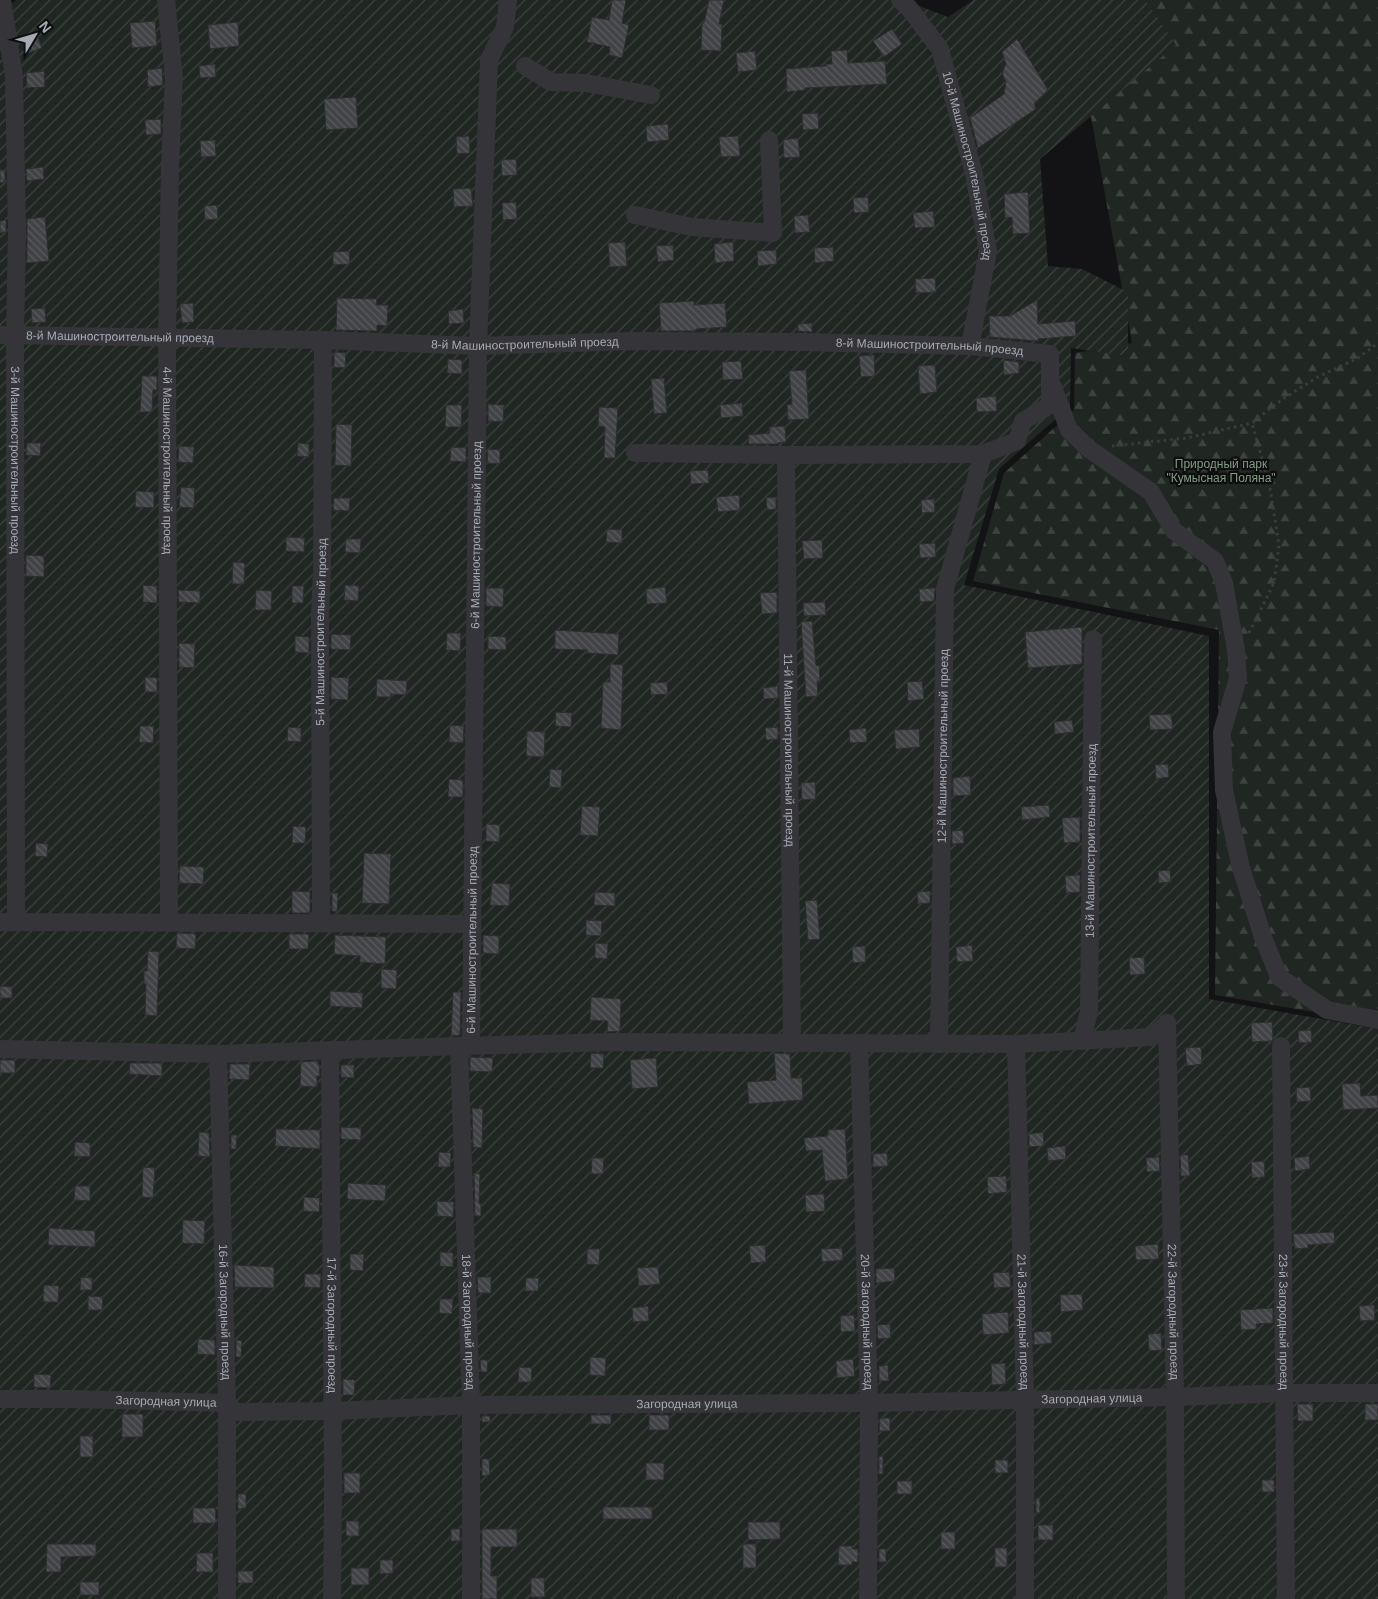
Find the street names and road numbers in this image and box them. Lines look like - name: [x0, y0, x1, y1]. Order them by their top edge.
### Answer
- street label: 10-й Машиностроительный проезд: [939, 70, 995, 262]
- street label: 8-й Машиностроительный проезд: [26, 328, 214, 345]
- street label: 8-й Машиностроительный проезд: [431, 335, 619, 353]
- street label: 8-й Машиностроительный проезд: [836, 336, 1024, 358]
- street label: 3-й Машиностроительный проезд: [8, 366, 22, 554]
- street label: 4-й Машиностроительный проезд: [160, 367, 175, 554]
- street label: 6-й Машиностроительный проезд: [468, 441, 484, 629]
- street label: 5-й Машиностроительный проезд: [313, 538, 329, 726]
- street label: 12-й Машиностроительный проезд: [935, 649, 951, 843]
- street label: 11-й Машиностроительный проезд: [781, 653, 797, 847]
- street label: 13-й Машиностроительный проезд: [1083, 744, 1099, 938]
- street label: 6-й Машиностроительный проезд: [464, 846, 480, 1034]
- street label: 16-й Загородный проезд: [216, 1244, 233, 1380]
- street label: 22-й Загородный проезд: [1165, 1244, 1182, 1380]
- street label: 18-й Загородный проезд: [459, 1254, 477, 1390]
- street label: 20-й Загородный проезд: [858, 1254, 876, 1390]
- street label: 21-й Загородный проезд: [1014, 1254, 1032, 1390]
- street label: 23-й Загородный проезд: [1276, 1254, 1291, 1390]
- street label: 17-й Загородный проезд: [324, 1257, 339, 1393]
- street label: Загородная улица: [1041, 1391, 1143, 1407]
- street label: Загородная улица: [115, 1393, 217, 1410]
- street label: Загородная улица: [636, 1397, 738, 1411]

